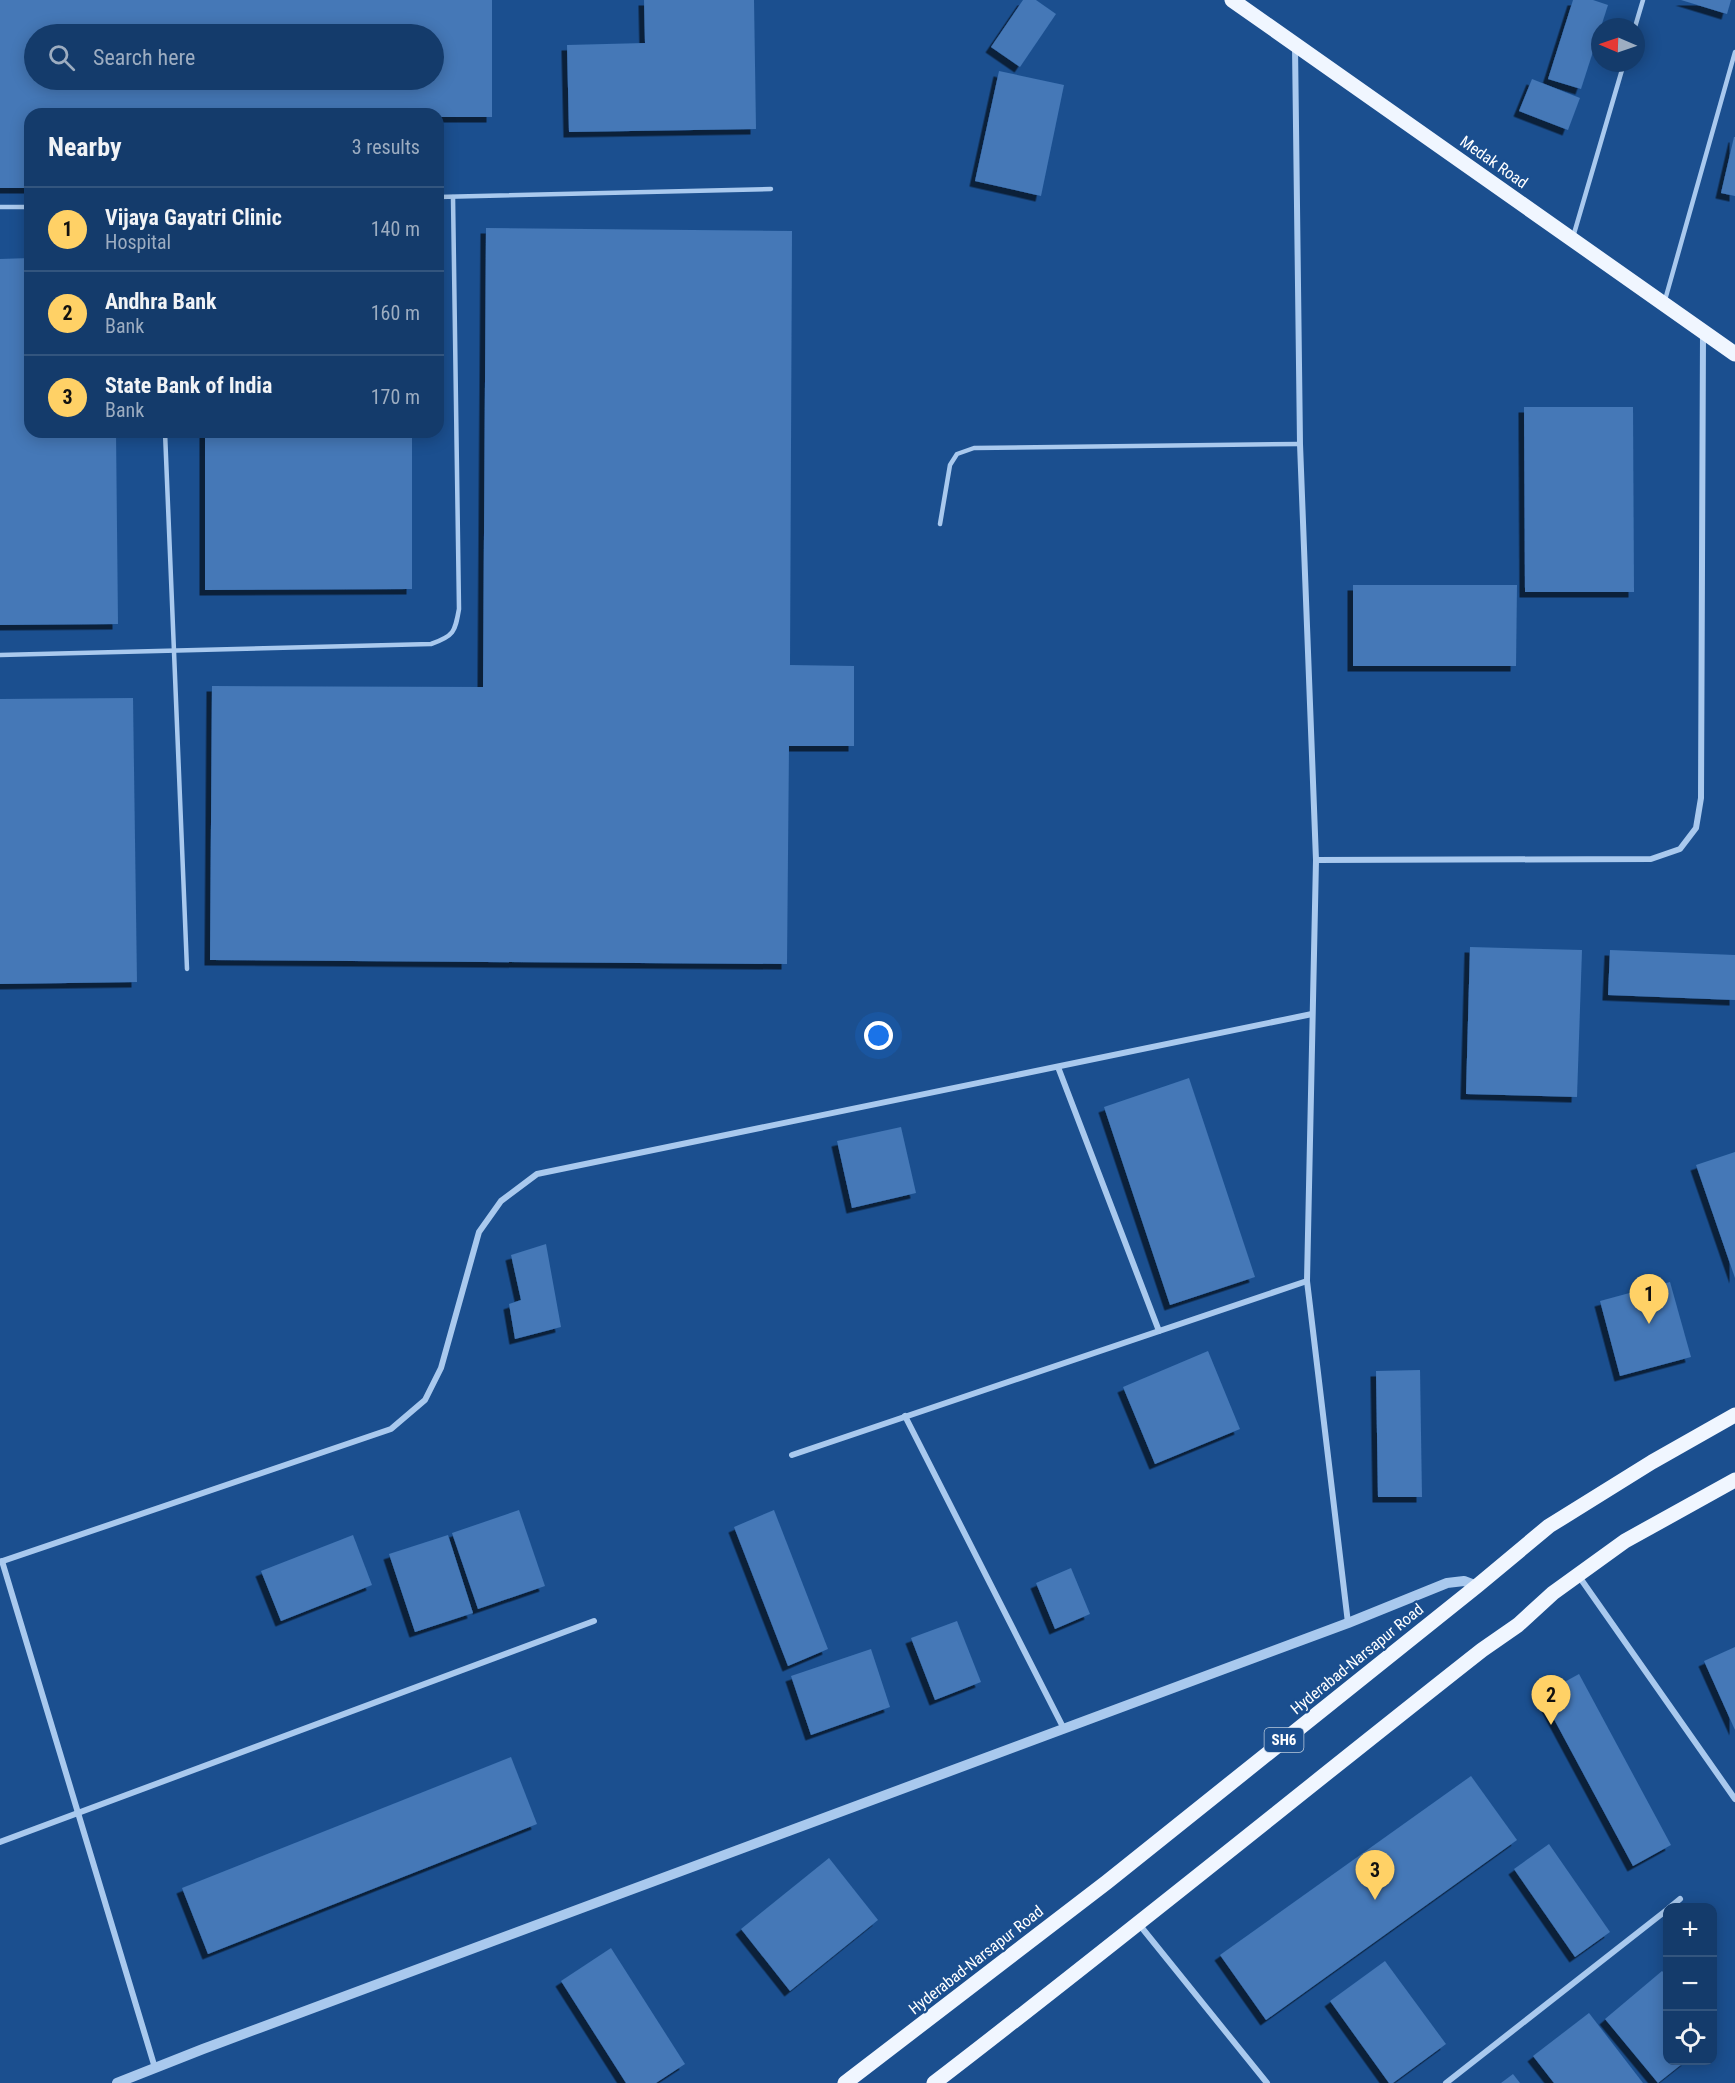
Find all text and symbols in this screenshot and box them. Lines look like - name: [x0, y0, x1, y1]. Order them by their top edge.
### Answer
- north arrow: [1591, 18, 1645, 72]
- search box: [24, 24, 444, 90]
- icon: search: [45, 41, 78, 74]
- text: Search here: [93, 45, 195, 70]
- text: Nearby: [48, 132, 122, 162]
- street label: Medak Road: [1457, 132, 1531, 192]
- text: 3 results: [352, 135, 420, 159]
- text: Vijaya Gayatri Clinic: [105, 205, 282, 230]
- text: 1: [62, 217, 73, 241]
- text: 140 m: [371, 217, 420, 241]
- text: Hospital: [105, 230, 171, 254]
- text: Andhra Bank: [105, 289, 217, 314]
- text: 2: [62, 301, 73, 325]
- text: 160 m: [371, 301, 420, 325]
- text: Bank: [105, 314, 144, 338]
- text: State Bank of India: [105, 373, 272, 398]
- text: 3: [62, 385, 73, 409]
- text: 170 m: [371, 385, 420, 409]
- text: Bank: [105, 398, 144, 422]
- your location: [864, 1021, 893, 1050]
- pin: 1: [1630, 1274, 1668, 1324]
- street label: Hyderabad-Narsapur Road: [1287, 1600, 1427, 1718]
- pin: 2: [1532, 1676, 1570, 1725]
- road number: SH6: [1264, 1728, 1304, 1752]
- pin: 3: [1356, 1850, 1394, 1900]
- street label: Hyderabad-Narsapur Road: [905, 1902, 1047, 2018]
- map controls: [1663, 1903, 1717, 2065]
- button: +: [1663, 1903, 1717, 1957]
- button: −: [1663, 1957, 1717, 2011]
- button: locate: [1663, 2011, 1717, 2065]

